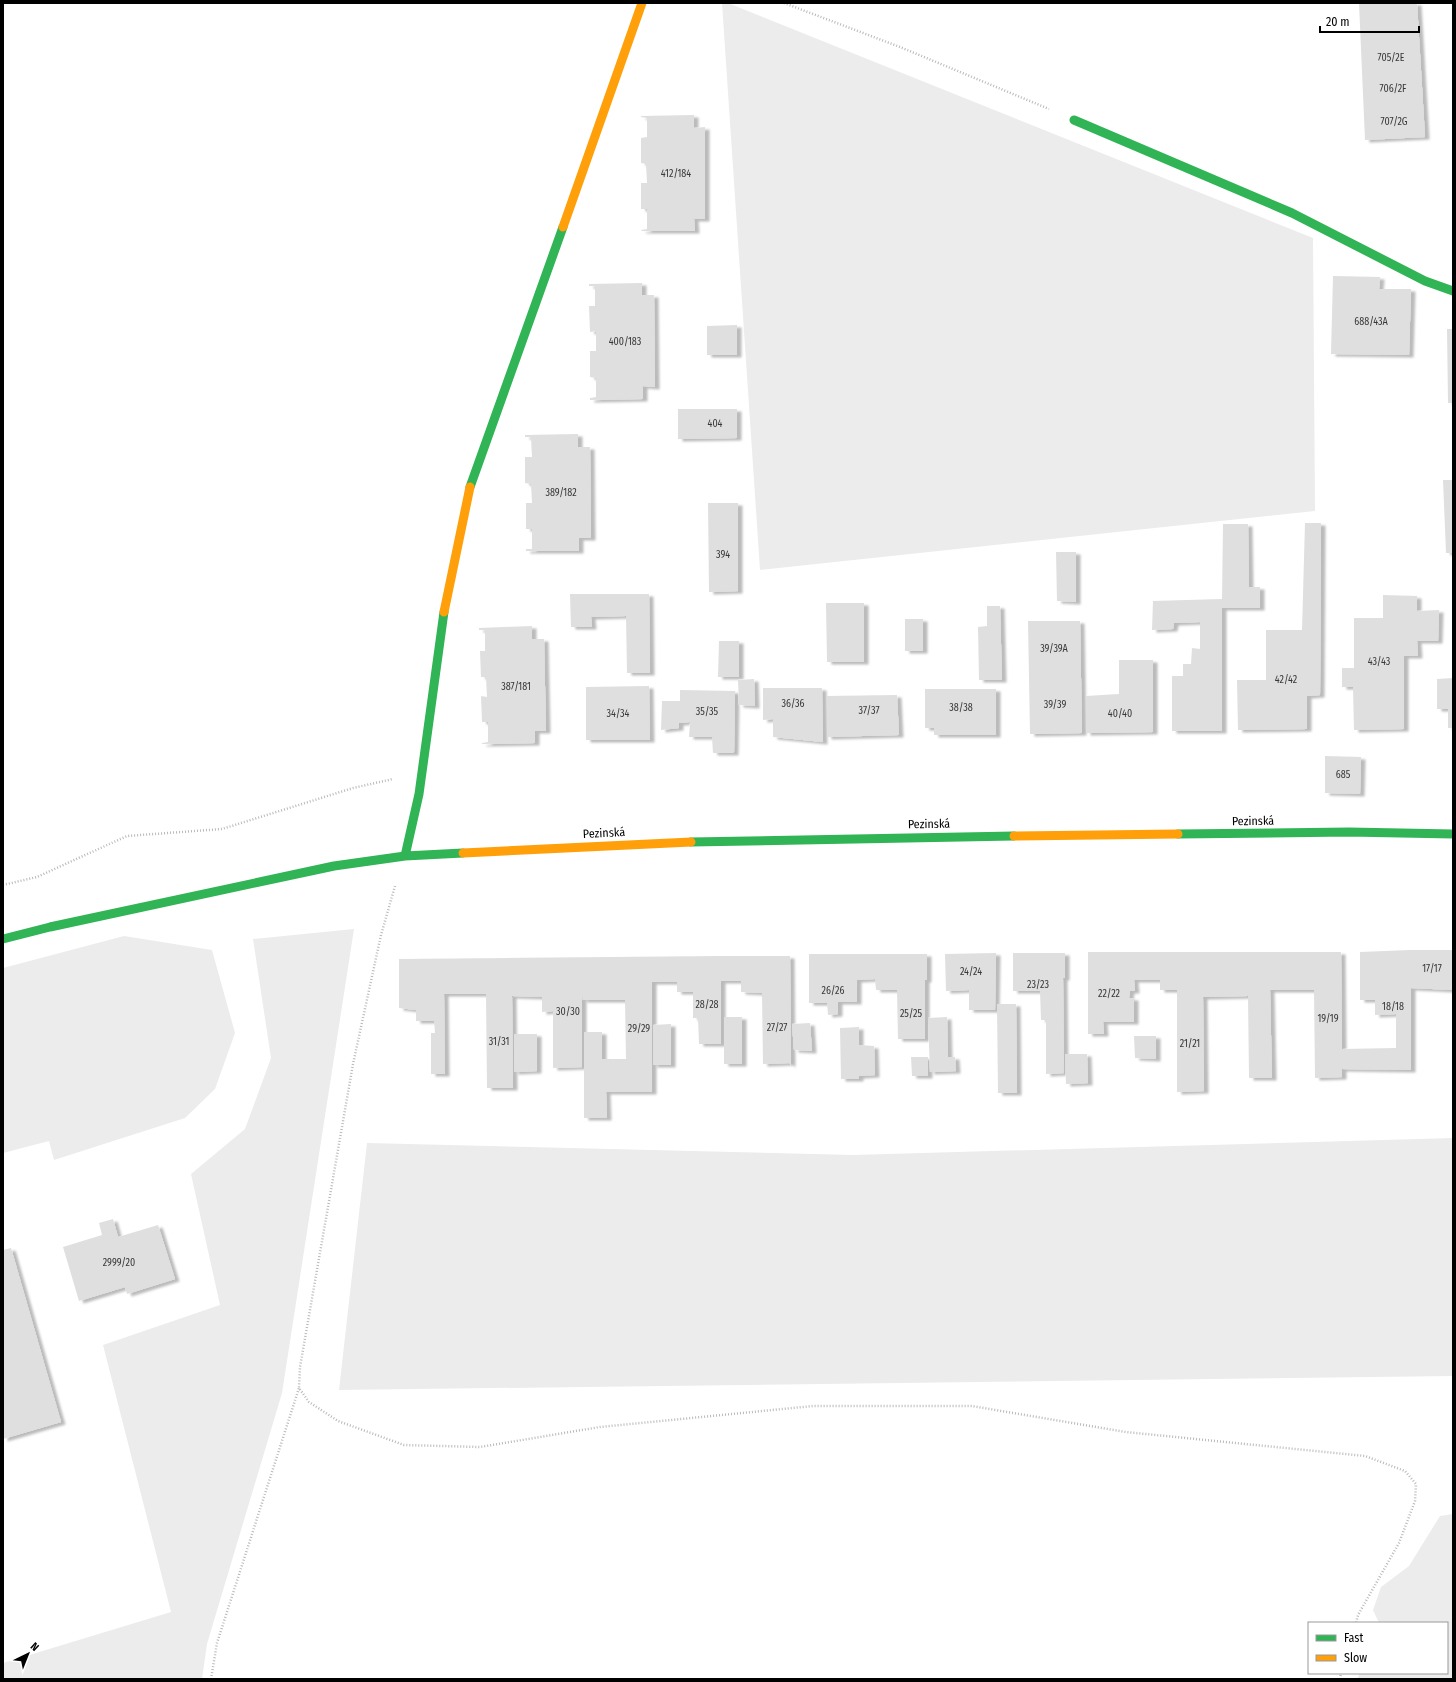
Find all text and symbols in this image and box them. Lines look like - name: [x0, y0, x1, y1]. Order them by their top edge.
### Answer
- scale bar: [1320, 8, 1419, 34]
- text: 20 m: [1326, 15, 1350, 29]
- house number: 705/2E: [1378, 52, 1405, 64]
- house number: 706/2F: [1380, 83, 1407, 95]
- house number: 707/2G: [1381, 116, 1408, 128]
- house number: 412/184: [661, 168, 691, 180]
- house number: 688/43A: [1354, 316, 1389, 328]
- house number: 400/183: [609, 336, 642, 348]
- house number: 404: [708, 418, 723, 430]
- house number: 389/182: [545, 487, 577, 499]
- house number: 394: [716, 549, 730, 561]
- house number: 39/39A: [1040, 643, 1069, 655]
- house number: 43/43: [1368, 656, 1391, 668]
- house number: 42/42: [1275, 674, 1298, 686]
- house number: 387/181: [501, 681, 531, 693]
- house number: 36/36: [781, 698, 805, 710]
- house number: 39/39: [1044, 699, 1066, 711]
- house number: 38/38: [949, 702, 973, 714]
- house number: 37/37: [859, 705, 880, 717]
- house number: 35/35: [696, 706, 719, 718]
- house number: 34/34: [607, 708, 630, 720]
- house number: 40/40: [1108, 708, 1132, 720]
- house number: 685: [1336, 769, 1351, 781]
- street label: Pezinská: [1232, 814, 1274, 828]
- street label: Pezinská: [908, 817, 950, 831]
- street label: Pezinská: [583, 825, 626, 841]
- house number: 17/17: [1422, 963, 1442, 975]
- house number: 24/24: [960, 966, 982, 978]
- house number: 23/23: [1027, 979, 1049, 991]
- house number: 26/26: [822, 985, 844, 997]
- house number: 22/22: [1098, 988, 1121, 1000]
- house number: 28/28: [695, 999, 719, 1011]
- house number: 18/18: [1382, 1001, 1404, 1013]
- house number: 30/30: [556, 1006, 580, 1018]
- house number: 25/25: [900, 1008, 922, 1020]
- house number: 19/19: [1317, 1013, 1339, 1025]
- house number: 27/27: [767, 1022, 787, 1034]
- house number: 29/29: [628, 1023, 650, 1035]
- house number: 31/31: [489, 1036, 509, 1048]
- house number: 21/21: [1180, 1038, 1200, 1050]
- house number: 2999/20: [103, 1257, 135, 1269]
- legend: [1308, 1622, 1448, 1674]
- text: Fast: [1344, 1631, 1363, 1645]
- north arrow: [8, 1634, 48, 1674]
- text: N: [28, 1640, 41, 1654]
- text: Slow: [1344, 1651, 1367, 1665]

